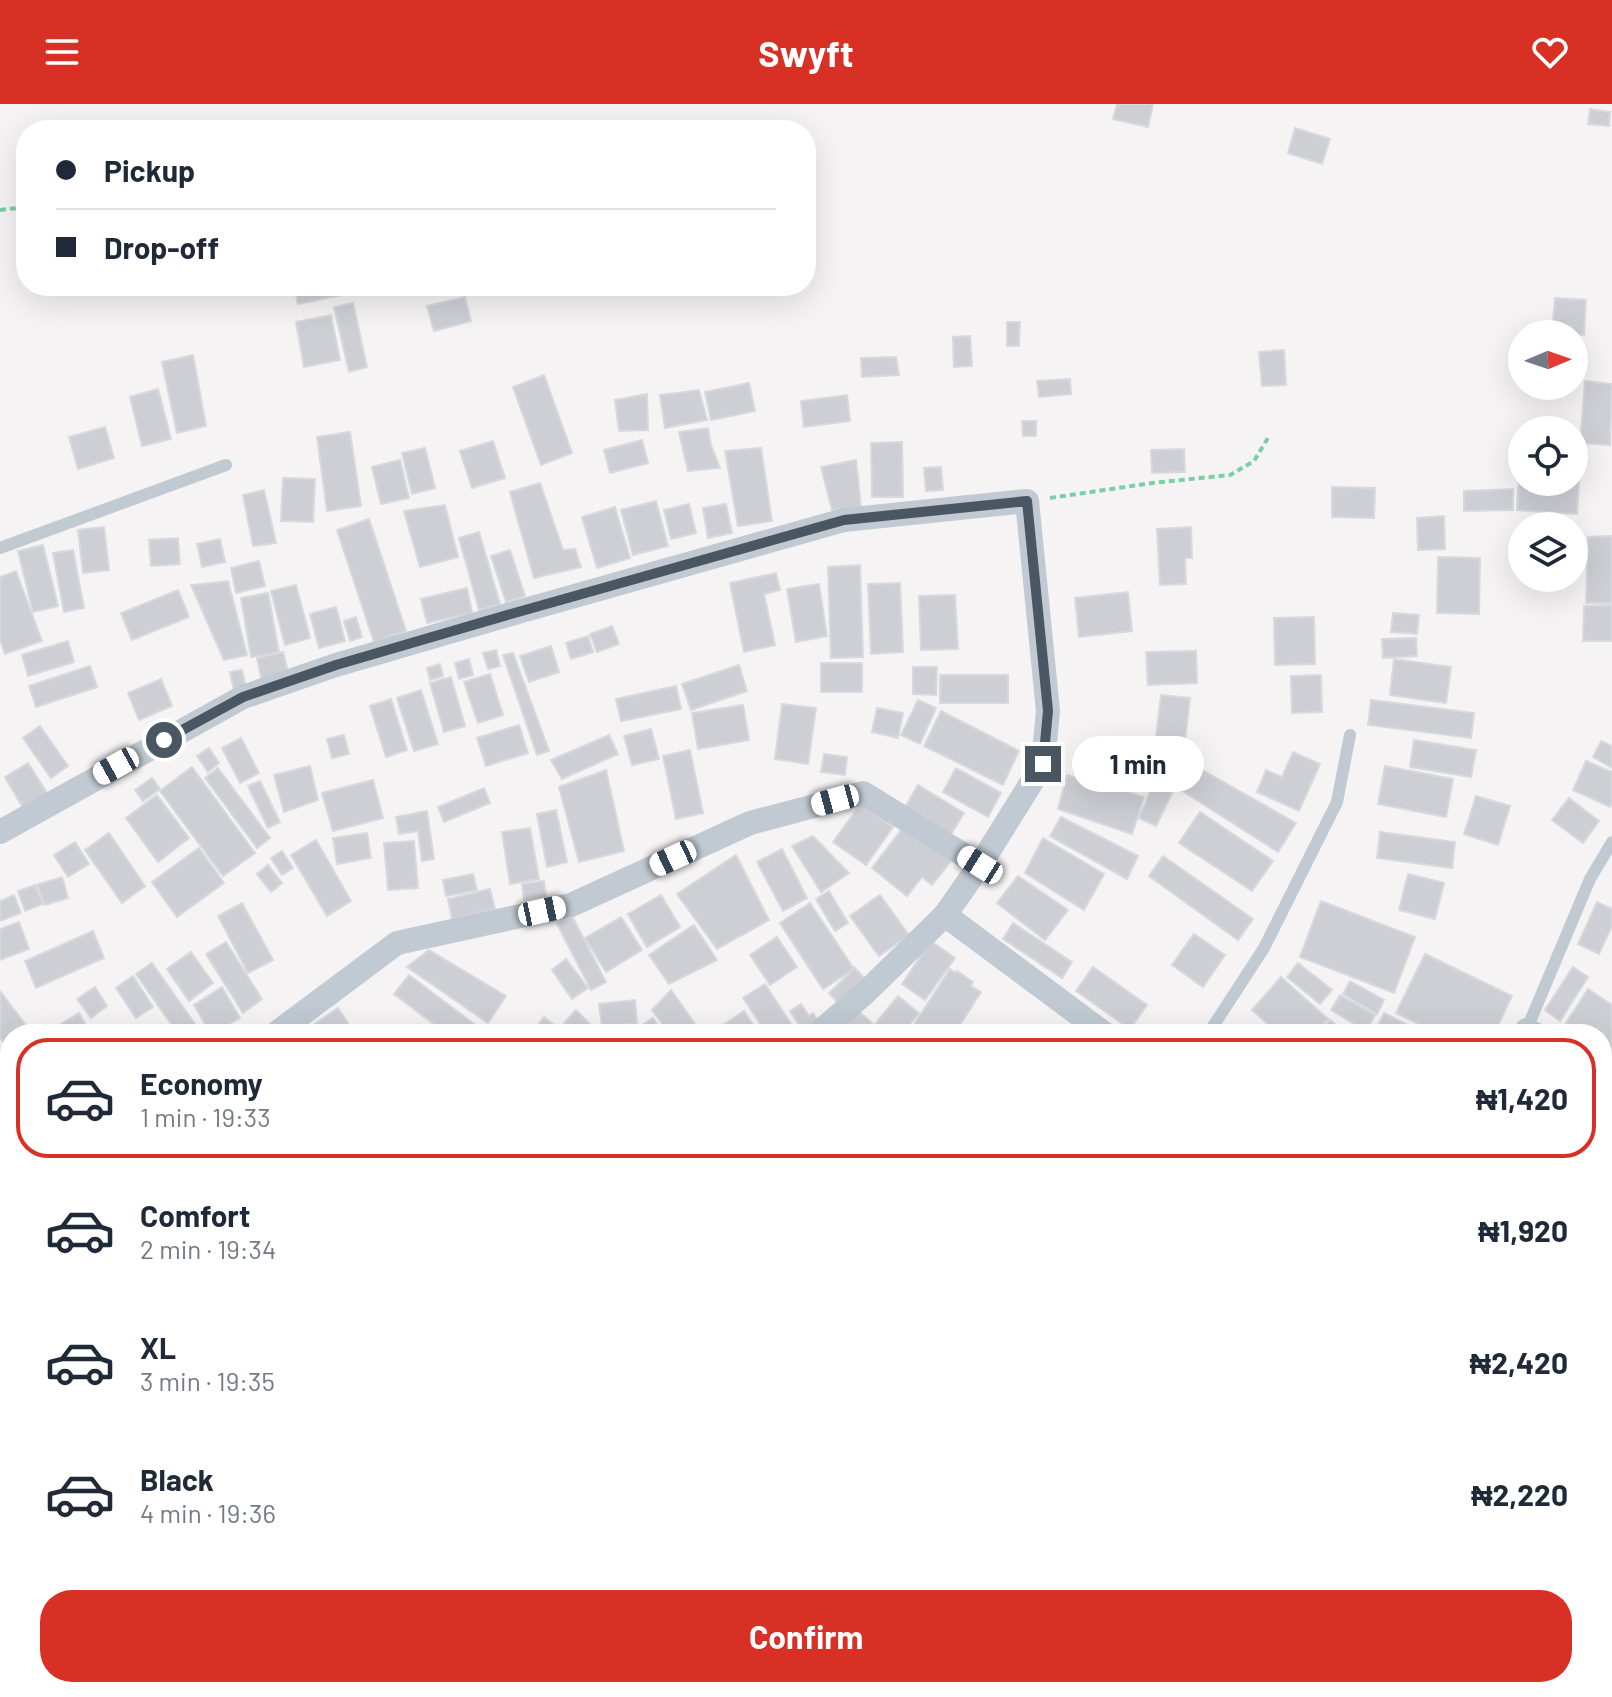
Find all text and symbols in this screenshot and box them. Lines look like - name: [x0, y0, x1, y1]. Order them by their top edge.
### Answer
- icon: menu: [40, 30, 84, 74]
- icon: heart: [1528, 30, 1572, 74]
- text: Swyft: [758, 31, 854, 74]
- text: Pickup: [104, 152, 195, 188]
- text: Drop-off: [104, 229, 219, 265]
- north arrow: [1508, 320, 1588, 400]
- map controls: [1508, 320, 1588, 592]
- button: locate: [1508, 416, 1588, 496]
- button: layers: [1508, 512, 1588, 592]
- route start: [146, 722, 182, 758]
- callout: 1 min: [1071, 736, 1203, 792]
- car: [89, 744, 143, 788]
- route end: [1025, 746, 1061, 782]
- text: 1 min: [1110, 748, 1166, 779]
- car: [809, 782, 861, 818]
- car: [646, 837, 700, 879]
- car: [953, 842, 1007, 888]
- car: [516, 894, 568, 928]
- icon: car: [44, 1062, 116, 1134]
- text: Economy: [140, 1065, 263, 1101]
- text: ₦1,420: [1476, 1080, 1568, 1116]
- text: 1 min · 19:33: [140, 1101, 271, 1132]
- icon: car: [44, 1194, 116, 1266]
- text: Comfort: [140, 1197, 250, 1233]
- text: ₦1,920: [1478, 1212, 1568, 1248]
- text: 2 min · 19:34: [140, 1233, 276, 1264]
- icon: car: [44, 1326, 116, 1398]
- text: XL: [140, 1329, 176, 1365]
- text: ₦2,420: [1470, 1344, 1568, 1380]
- text: 3 min · 19:35: [140, 1365, 275, 1396]
- icon: car: [44, 1458, 116, 1530]
- text: Black: [140, 1461, 214, 1497]
- text: ₦2,220: [1471, 1476, 1568, 1512]
- text: 4 min · 19:36: [140, 1497, 276, 1528]
- button: Confirm: [40, 1590, 1572, 1682]

